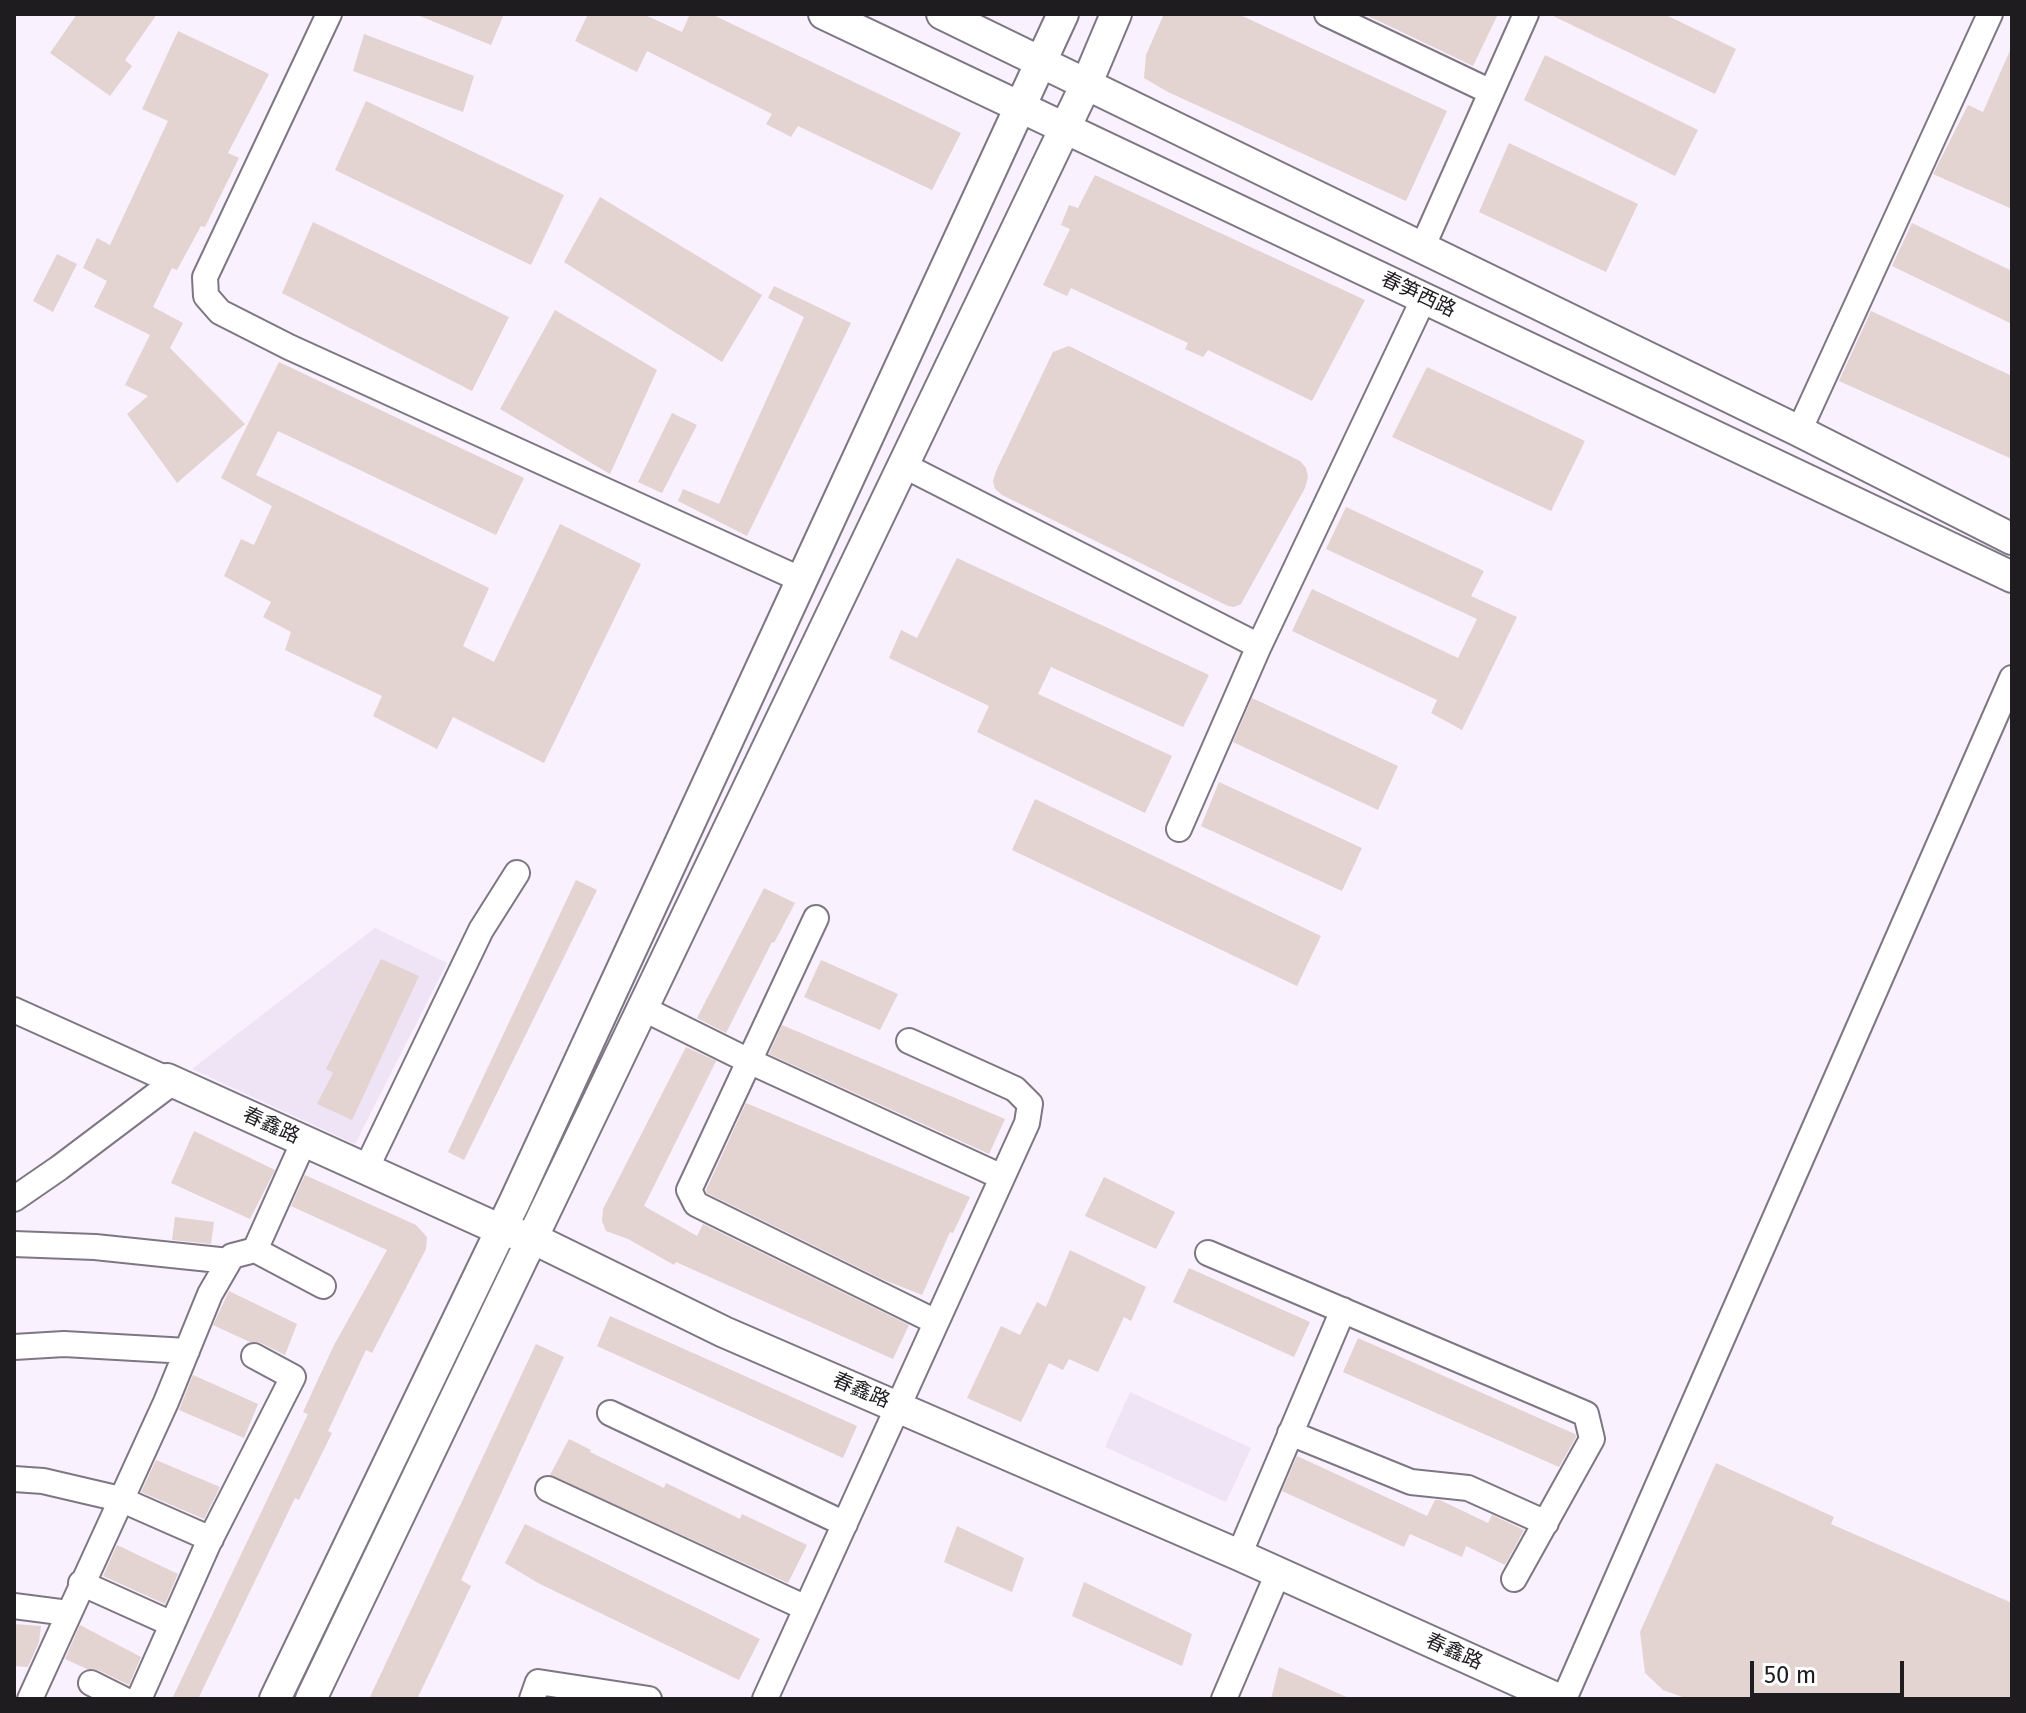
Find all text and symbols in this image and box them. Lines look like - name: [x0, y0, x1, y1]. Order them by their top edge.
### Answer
- street label: 春笋西路: [1377, 267, 1459, 323]
- street label: 春鑫路: [239, 1103, 303, 1149]
- street label: 春鑫路: [829, 1368, 893, 1414]
- street label: 春鑫路: [1422, 1629, 1486, 1675]
- scale bar: [1754, 1645, 1908, 1695]
- text: 50 m: [1764, 1661, 1816, 1689]

